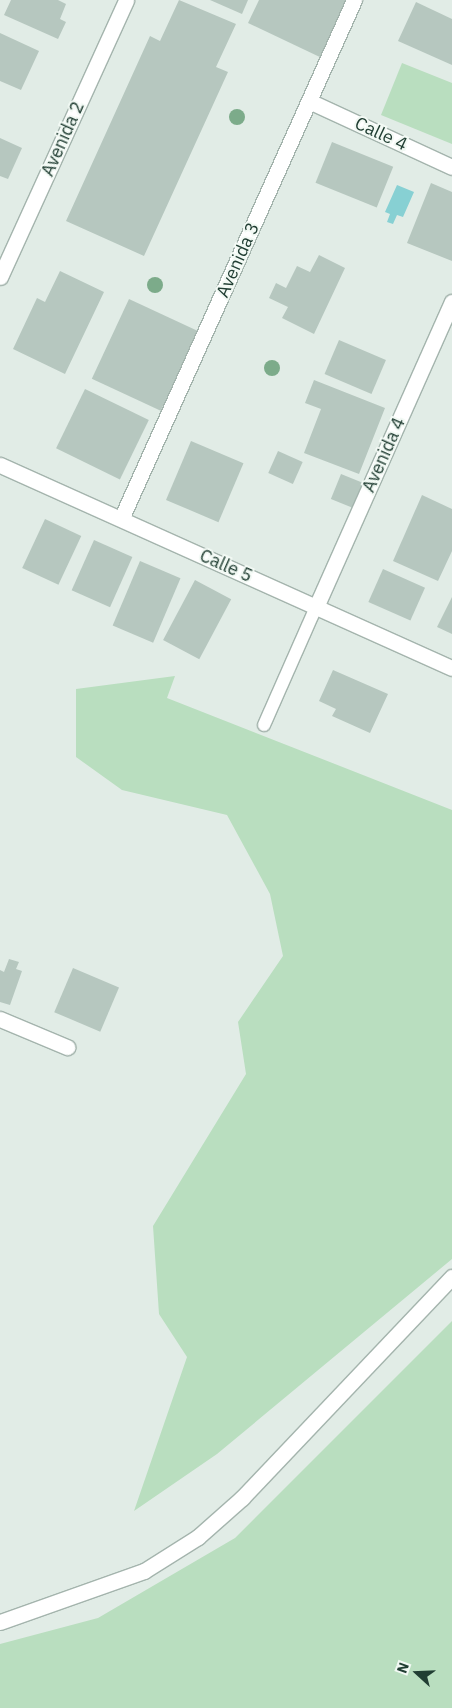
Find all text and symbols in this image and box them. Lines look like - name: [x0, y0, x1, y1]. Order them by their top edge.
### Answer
- street label: Avenida 2: [37, 98, 89, 180]
- street label: Calle 4: [351, 113, 411, 155]
- street label: Avenida 3: [212, 219, 264, 301]
- street label: Avenida 4: [358, 414, 410, 496]
- street label: Calle 5: [196, 545, 256, 587]
- north arrow: [392, 1648, 442, 1698]
- text: N: [393, 1660, 413, 1676]

